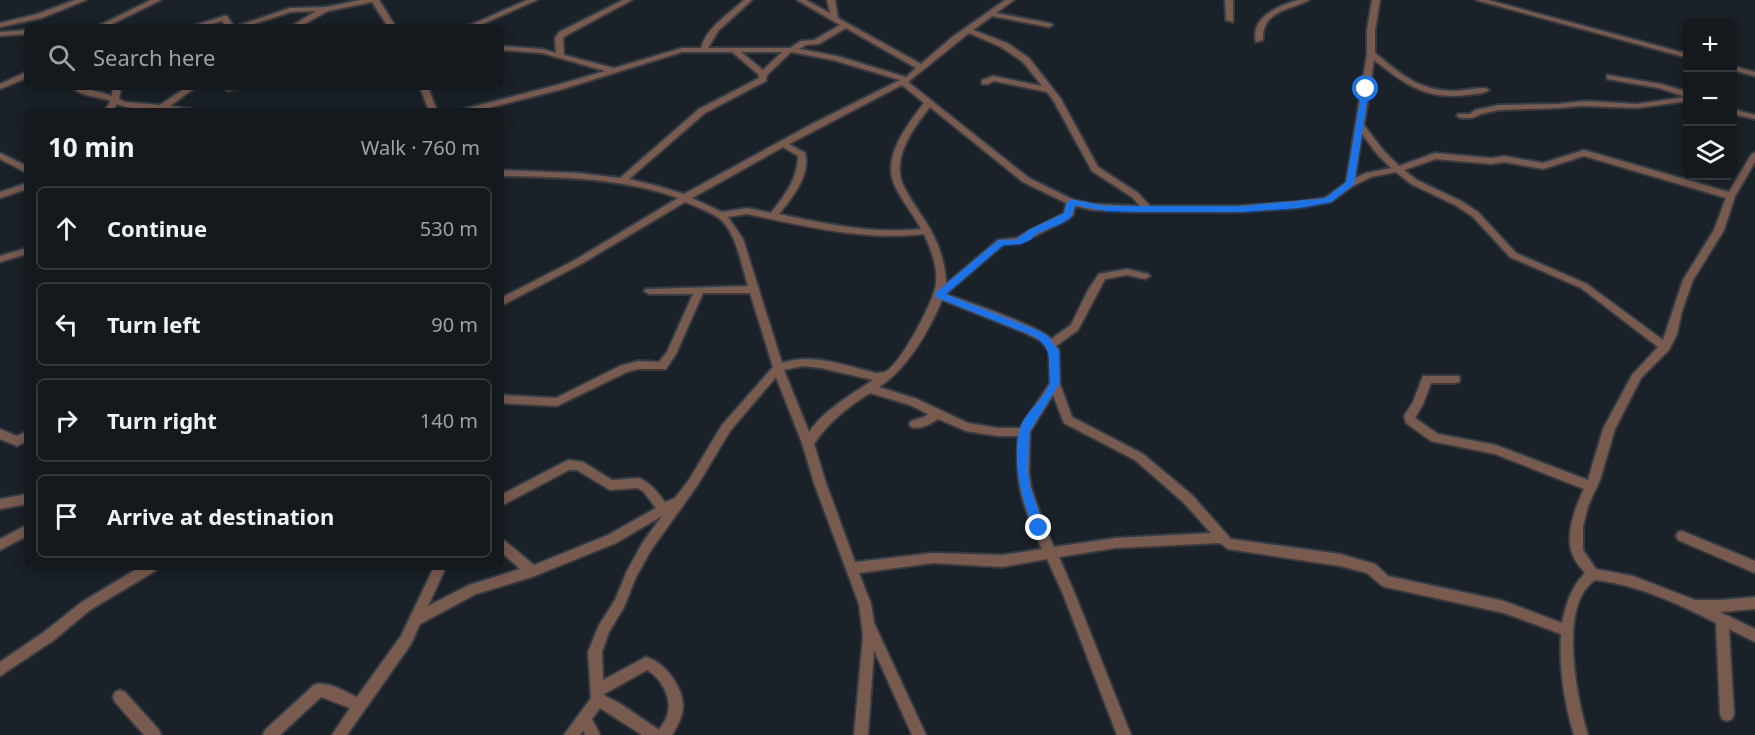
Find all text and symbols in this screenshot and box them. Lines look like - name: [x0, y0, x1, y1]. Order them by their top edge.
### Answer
- map controls: [1683, 18, 1737, 180]
- button: +: [1683, 18, 1737, 72]
- search box: [24, 24, 504, 90]
- icon: search: [45, 41, 78, 74]
- text: Search here: [93, 42, 215, 72]
- button: −: [1683, 72, 1737, 126]
- route start: [1352, 75, 1378, 101]
- button: layers: [1683, 126, 1737, 180]
- text: 10 min: [48, 129, 135, 165]
- text: Walk · 760 m: [361, 134, 480, 161]
- icon: ahead: [50, 212, 83, 245]
- text: Continue: [107, 213, 207, 243]
- text: 530 m: [420, 215, 478, 242]
- icon: left: [50, 308, 83, 341]
- text: Turn left: [107, 309, 201, 339]
- text: 90 m: [431, 311, 478, 338]
- icon: right: [50, 404, 83, 437]
- text: Turn right: [107, 405, 217, 435]
- text: 140 m: [420, 407, 478, 434]
- icon: arrive: [50, 500, 83, 533]
- text: Arrive at destination: [107, 501, 334, 531]
- route end: [1025, 514, 1051, 540]

